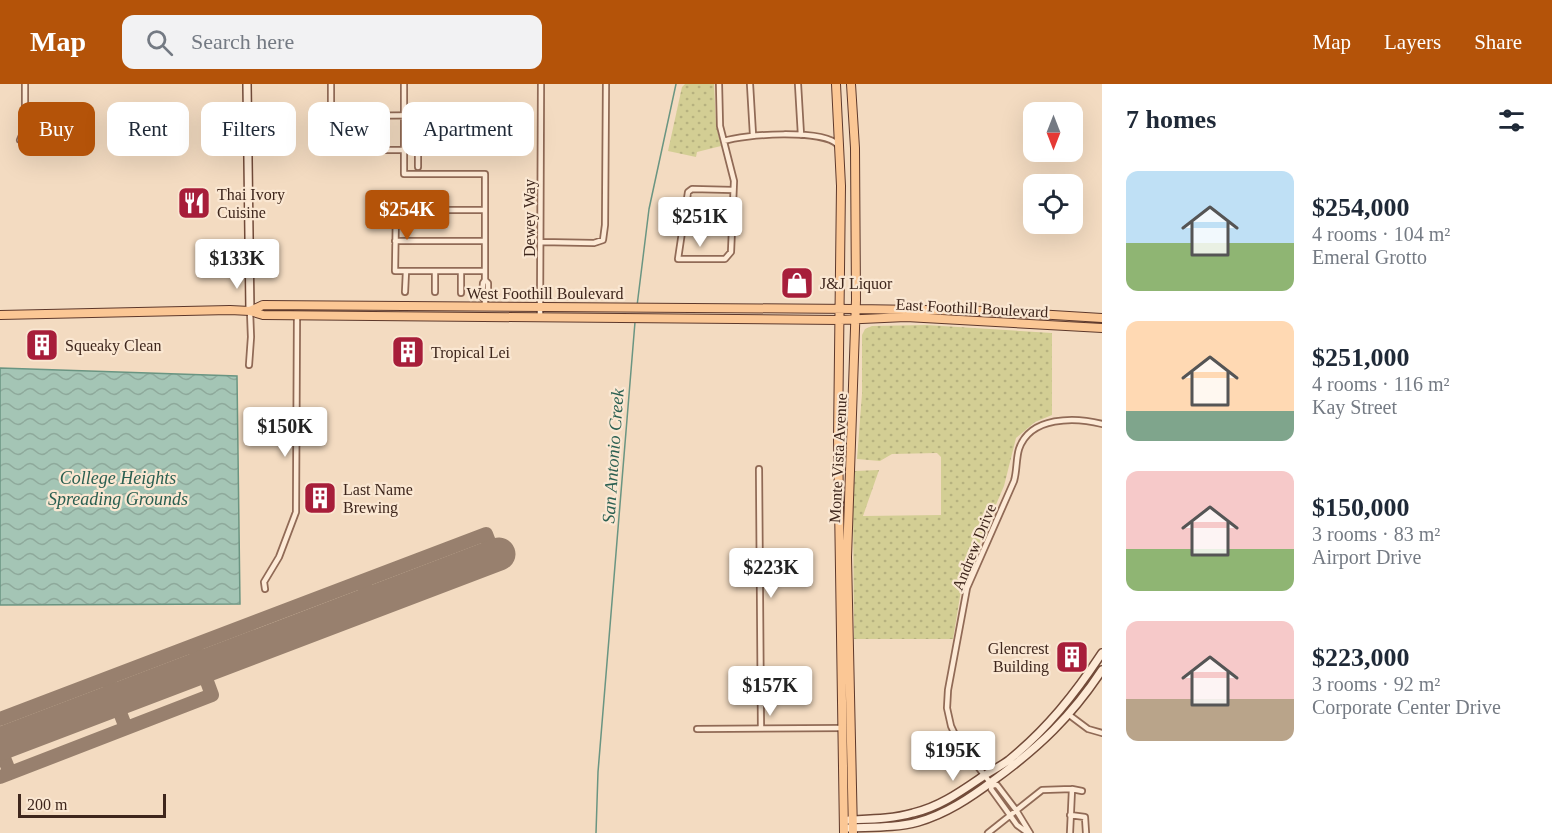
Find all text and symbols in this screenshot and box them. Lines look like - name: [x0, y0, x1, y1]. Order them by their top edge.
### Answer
- search box: [122, 15, 542, 69]
- text: Map: [30, 26, 86, 57]
- icon: search: [143, 26, 176, 59]
- text: Search here: [191, 29, 294, 54]
- text: Map: [1313, 30, 1351, 54]
- text: Layers: [1384, 30, 1441, 54]
- text: Share: [1474, 30, 1522, 54]
- chip: Buy: [18, 102, 95, 156]
- chip: Rent: [107, 102, 189, 156]
- chip: Filters: [201, 102, 296, 156]
- chip: New: [308, 102, 390, 156]
- chip: Apartment: [402, 102, 534, 156]
- north arrow: [1023, 102, 1083, 162]
- map controls: [1023, 102, 1083, 234]
- icon: filters: [1495, 104, 1528, 137]
- text: 7 homes: [1126, 105, 1216, 134]
- button: locate: [1023, 174, 1083, 234]
- street label: Dewey Way: [521, 179, 539, 257]
- restaurant icon: Thai Ivory Cuisine: [176, 185, 212, 221]
- place label: Thai Ivory Cuisine: [217, 186, 285, 221]
- pin: $254K: [365, 190, 449, 241]
- text: $254,000: [1312, 193, 1410, 222]
- icon: home: [1174, 195, 1246, 267]
- pin: $251K: [658, 197, 742, 248]
- text: $254K: [379, 198, 435, 220]
- text: $251K: [672, 205, 728, 227]
- text: 4 rooms · 104 m²: [1312, 223, 1450, 245]
- pin: $133K: [195, 239, 279, 290]
- text: Emeral Grotto: [1312, 246, 1427, 268]
- text: $133K: [209, 247, 265, 269]
- shop icon: J&J Liquor: [779, 265, 815, 301]
- place label: J&J Liquor: [820, 275, 893, 293]
- street label: West Foothill Boulevard: [467, 285, 623, 302]
- street label: East Foothill Boulevard: [895, 296, 1049, 320]
- building icon: Squeaky Clean: [24, 327, 60, 363]
- building icon: Tropical Lei: [390, 334, 426, 370]
- place label: Squeaky Clean: [65, 337, 161, 355]
- text: $251,000: [1312, 343, 1410, 372]
- place label: Tropical Lei: [431, 344, 511, 362]
- icon: home: [1174, 345, 1246, 417]
- text: 4 rooms · 116 m²: [1312, 373, 1449, 395]
- water label: San Antonio Creek: [598, 387, 628, 524]
- street label: Monte Vista Avenue: [826, 393, 850, 523]
- text: Kay Street: [1312, 396, 1397, 418]
- pin: $150K: [243, 407, 327, 458]
- text: $150K: [257, 415, 313, 437]
- water label: College Heights Spreading Grounds: [48, 468, 188, 509]
- building icon: Last Name Brewing: [302, 480, 338, 516]
- place label: Last Name Brewing: [343, 481, 413, 517]
- text: $150,000: [1312, 493, 1410, 522]
- icon: home: [1174, 495, 1246, 567]
- street label: Andrew Drive: [949, 501, 999, 593]
- text: 3 rooms · 83 m²: [1312, 523, 1440, 545]
- text: Airport Drive: [1312, 546, 1421, 568]
- pin: $223K: [729, 548, 813, 599]
- text: $223K: [743, 556, 799, 578]
- building icon: Glencrest Building: [1054, 639, 1090, 675]
- place label: Glencrest Building: [988, 640, 1050, 676]
- text: $223,000: [1312, 643, 1410, 672]
- icon: home: [1174, 645, 1246, 717]
- pin: $157K: [728, 666, 812, 717]
- text: 3 rooms · 92 m²: [1312, 673, 1440, 695]
- text: $157K: [742, 674, 798, 696]
- text: Corporate Center Drive: [1312, 696, 1501, 718]
- pin: $195K: [911, 731, 995, 782]
- text: $195K: [925, 739, 981, 761]
- scale bar: [18, 791, 166, 818]
- text: 200 m: [27, 796, 67, 813]

